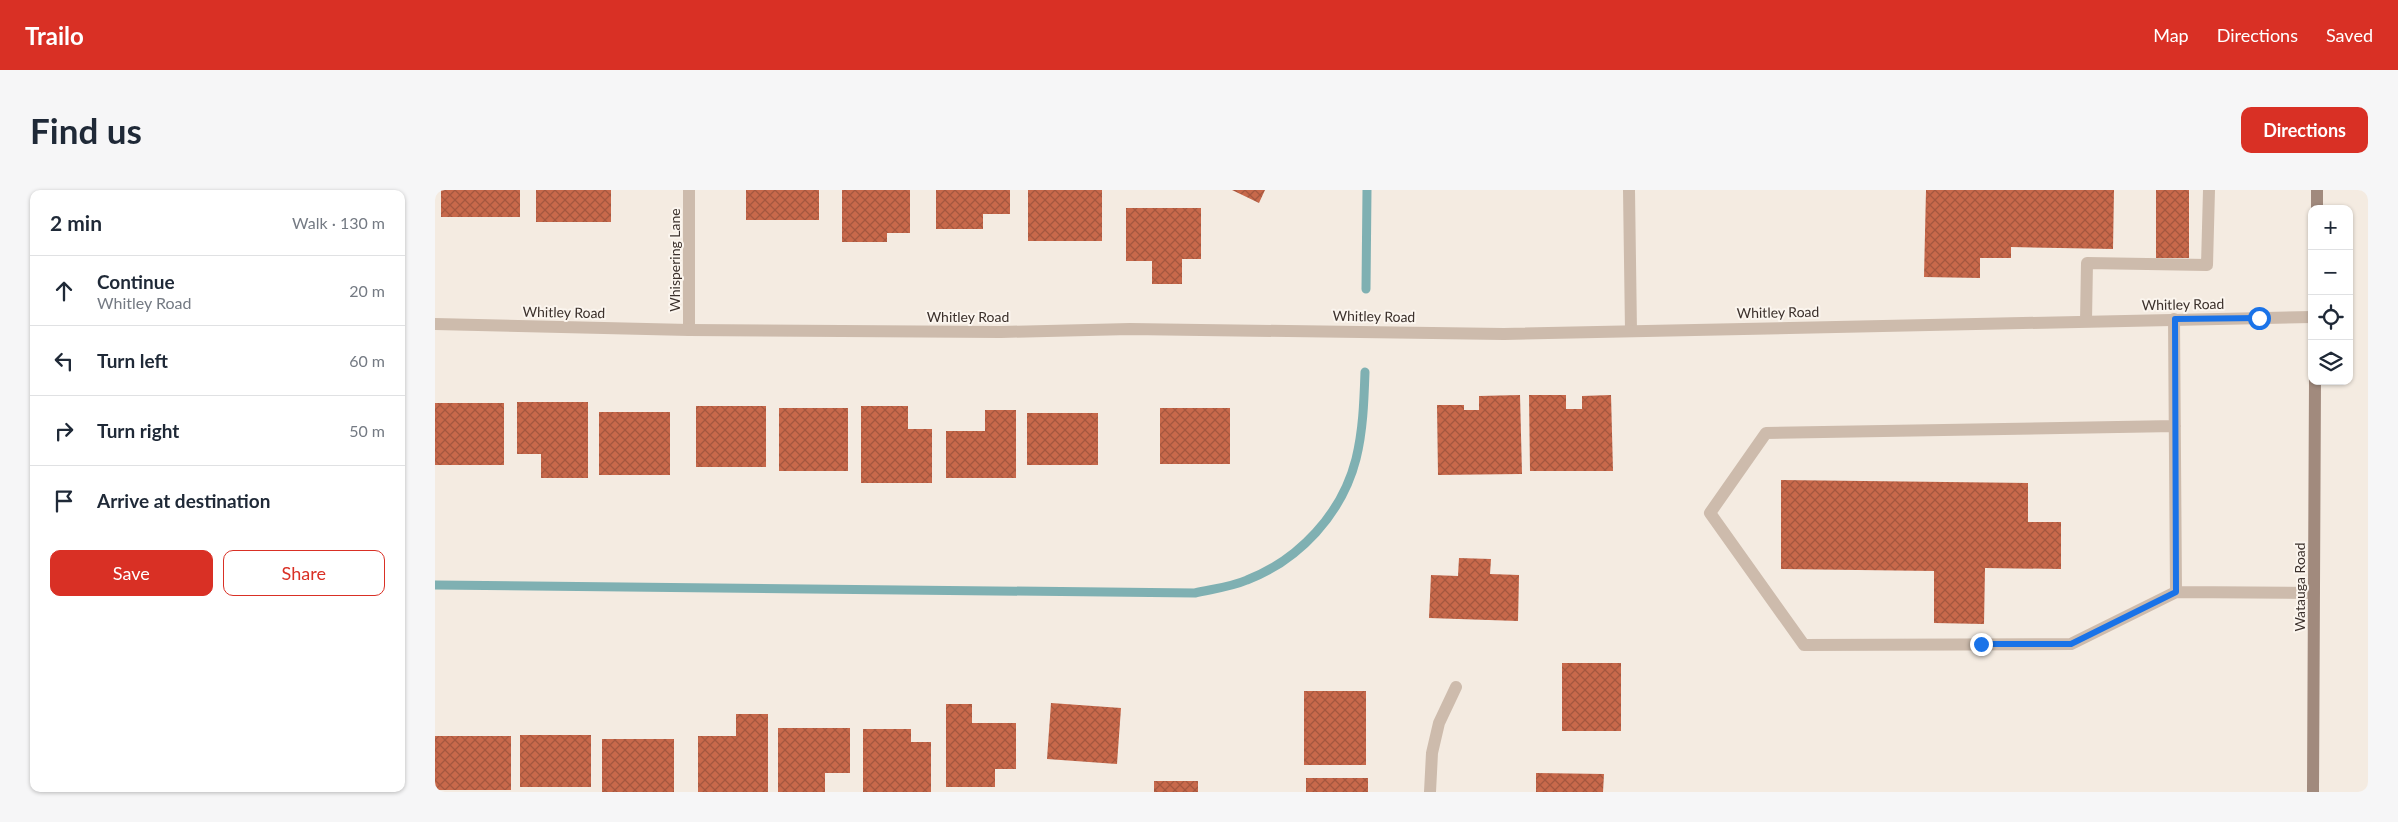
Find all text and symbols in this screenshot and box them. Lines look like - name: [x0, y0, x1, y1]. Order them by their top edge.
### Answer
- text: Trailo: [25, 21, 84, 50]
- text: Map: [2153, 24, 2189, 46]
- text: Directions: [2217, 24, 2298, 46]
- text: Saved: [2326, 24, 2373, 46]
- button: Directions: [2241, 107, 2368, 153]
- text: Find us: [30, 109, 142, 151]
- map controls: [2308, 205, 2353, 385]
- button: +: [2308, 205, 2353, 250]
- street label: Whispering Lane: [666, 208, 683, 312]
- text: 2 min: [50, 210, 102, 235]
- text: Walk · 130 m: [292, 213, 385, 232]
- button: −: [2308, 250, 2353, 295]
- text: Continue: [97, 270, 175, 293]
- icon: ahead: [50, 277, 78, 305]
- text: 20 m: [349, 281, 385, 300]
- text: Whitley Road: [97, 293, 191, 312]
- street label: Whitley Road: [2142, 295, 2224, 313]
- button: locate: [2308, 295, 2353, 340]
- street label: Whitley Road: [523, 303, 605, 321]
- street label: Whitley Road: [1737, 303, 1819, 321]
- street label: Whitley Road: [1333, 307, 1415, 325]
- route start: [2248, 307, 2271, 330]
- street label: Whitley Road: [927, 308, 1009, 325]
- button: layers: [2308, 340, 2353, 385]
- icon: left: [50, 347, 78, 375]
- text: Turn left: [97, 349, 168, 372]
- text: 60 m: [349, 351, 385, 370]
- icon: right: [50, 417, 78, 445]
- text: Turn right: [97, 419, 179, 442]
- text: 50 m: [349, 421, 385, 440]
- icon: arrive: [50, 487, 78, 515]
- text: Arrive at destination: [97, 489, 270, 512]
- street label: Watauga Road: [2291, 542, 2308, 632]
- button: Save: [50, 550, 213, 596]
- button: Share: [223, 550, 385, 596]
- route end: [1970, 633, 1993, 656]

